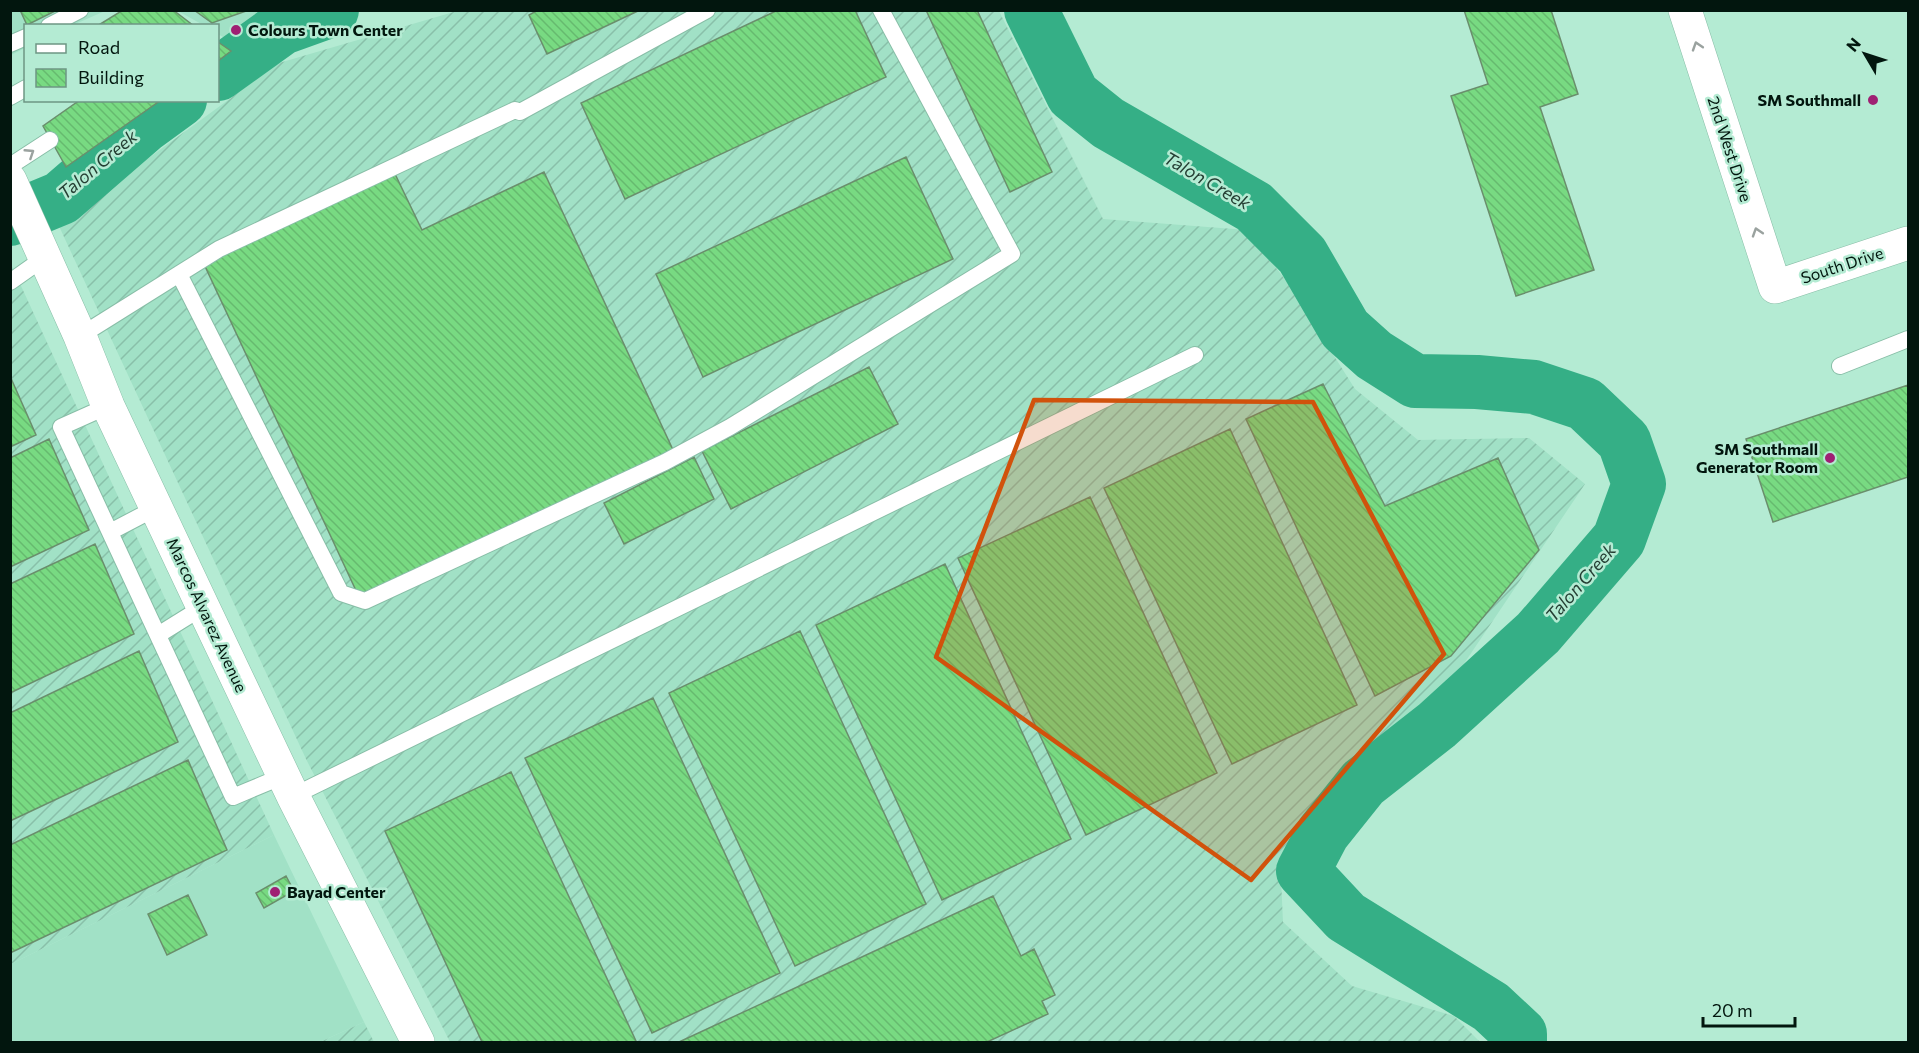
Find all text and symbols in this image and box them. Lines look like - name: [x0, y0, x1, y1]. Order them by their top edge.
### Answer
- place label: Colours Town Center: [248, 20, 403, 39]
- marker: Colours Town Center: [229, 23, 243, 37]
- legend: [24, 24, 219, 102]
- north arrow: [1835, 24, 1895, 84]
- text: N: [1842, 34, 1864, 55]
- text: Road: [78, 36, 120, 58]
- one-way arrow: [1692, 41, 1704, 52]
- text: Building: [78, 66, 144, 88]
- place label: SM Southmall: [1757, 90, 1861, 109]
- marker: SM Southmall: [1866, 93, 1880, 107]
- street label: 2nd West Drive: [1705, 94, 1756, 204]
- water label: Talon Creek: [53, 124, 142, 204]
- water label: Talon Creek: [1160, 146, 1256, 214]
- one-way arrow: [24, 149, 35, 160]
- one-way arrow: [1752, 227, 1764, 238]
- street label: South Drive: [1798, 242, 1885, 287]
- place label: SM Southmall Generator Room: [1696, 439, 1818, 476]
- marker: SM Southmall Generator Room: [1823, 451, 1837, 465]
- street label: Marcos Alvarez Avenue: [163, 535, 252, 695]
- water label: Talon Creek: [1540, 538, 1621, 626]
- place label: Bayad Center: [287, 882, 386, 901]
- marker: Bayad Center: [268, 885, 282, 899]
- scale bar: [1703, 990, 1794, 1028]
- text: 20 m: [1712, 999, 1753, 1021]

